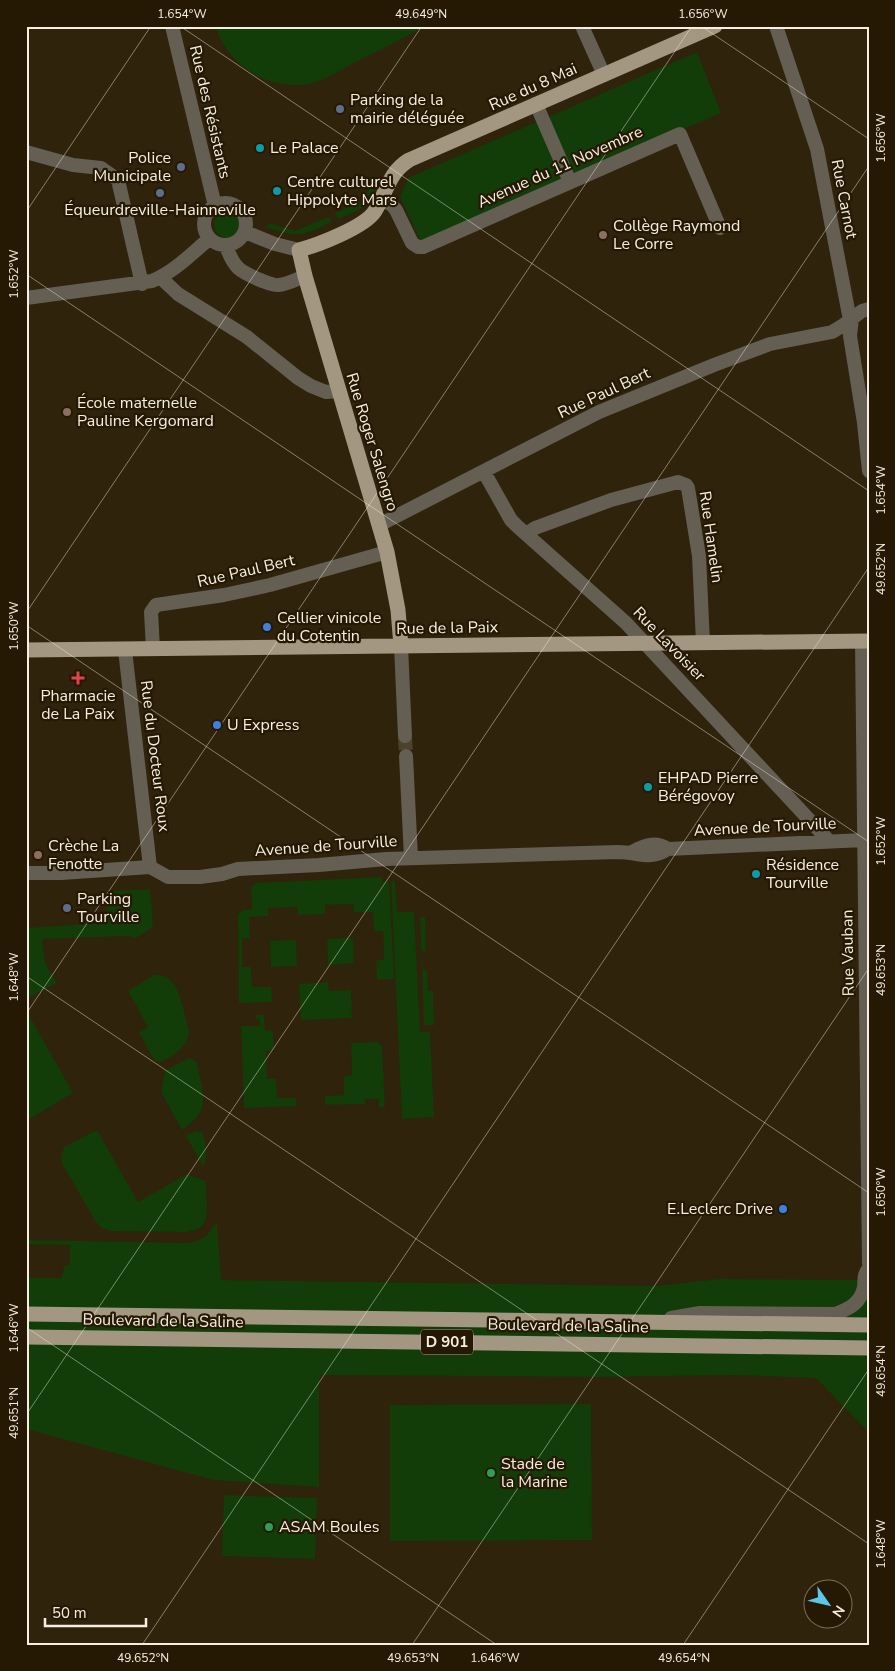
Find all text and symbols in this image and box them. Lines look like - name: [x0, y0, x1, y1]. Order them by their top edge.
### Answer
- text: 1.654°W: [157, 6, 207, 22]
- text: 49.649°N: [395, 6, 447, 22]
- text: 1.656°W: [678, 6, 728, 22]
- street label: Rue des Résistants: [184, 43, 236, 181]
- street label: Rue du 8 Mai: [485, 58, 581, 116]
- place label: Parking de la mairie déléguée: [350, 89, 464, 129]
- marker: Parking de la mairie déléguée: [334, 103, 346, 115]
- text: 1.656°W: [873, 113, 889, 163]
- street label: Avenue du 11 Novembre: [474, 121, 646, 213]
- place label: Le Palace: [270, 137, 338, 159]
- marker: Le Palace: [254, 142, 266, 154]
- place label: Police Municipale: [93, 147, 171, 187]
- street label: Rue Carnot: [826, 157, 863, 241]
- marker: Police Municipale: [175, 161, 187, 173]
- place label: Centre culturel Hippolyte Mars: [287, 171, 397, 211]
- marker: Centre culturel Hippolyte Mars: [271, 185, 283, 197]
- marker: Équeurdreville-Hainneville: [154, 187, 166, 199]
- place label: Équeurdreville-Hainneville: [64, 199, 256, 221]
- place label: Collège Raymond Le Corre: [613, 215, 740, 255]
- marker: Collège Raymond Le Corre: [597, 229, 609, 241]
- text: 1.652°W: [6, 249, 22, 299]
- street label: Rue Paul Bert: [554, 362, 654, 424]
- street label: Rue Roger Salengro: [340, 370, 404, 514]
- place label: École maternelle Pauline Kergomard: [77, 392, 214, 432]
- marker: École maternelle Pauline Kergomard: [61, 406, 73, 418]
- text: 1.654°W: [873, 465, 889, 515]
- street label: Rue Hamelin: [694, 490, 728, 584]
- text: 49.652°N: [873, 543, 889, 595]
- street label: Rue Paul Bert: [195, 549, 297, 593]
- text: 1.650°W: [6, 601, 22, 651]
- street label: Rue Lavoisier: [628, 602, 710, 686]
- place label: Cellier vinicole du Cotentin: [277, 607, 381, 647]
- street label: Rue de la Paix: [396, 616, 499, 640]
- marker: Cellier vinicole du Cotentin: [261, 621, 273, 633]
- marker: Pharmacie de La Paix: [72, 672, 84, 684]
- street label: Rue du Docteur Roux: [135, 679, 175, 834]
- place label: Pharmacie de La Paix: [40, 685, 116, 725]
- place label: U Express: [227, 714, 299, 736]
- marker: U Express: [211, 719, 223, 731]
- place label: EHPAD Pierre Bérégovoy: [658, 767, 758, 807]
- marker: EHPAD Pierre Bérégovoy: [642, 781, 654, 793]
- street label: Avenue de Tourville: [693, 812, 837, 842]
- text: 1.652°W: [873, 816, 889, 866]
- street label: Avenue de Tourville: [254, 830, 398, 862]
- place label: Crèche La Fenotte: [48, 835, 119, 875]
- marker: Crèche La Fenotte: [32, 849, 44, 861]
- place label: Résidence Tourville: [766, 854, 839, 894]
- marker: Résidence Tourville: [750, 868, 762, 880]
- place label: Parking Tourville: [77, 888, 139, 928]
- marker: Parking Tourville: [61, 902, 73, 914]
- street label: Rue Vauban: [836, 909, 860, 997]
- text: 49.653°N: [873, 944, 889, 996]
- text: 1.648°W: [6, 952, 22, 1002]
- text: 1.650°W: [873, 1167, 889, 1217]
- place label: E.Leclerc Drive: [667, 1198, 773, 1220]
- marker: E.Leclerc Drive: [777, 1203, 789, 1215]
- text: 1.646°W: [6, 1303, 22, 1353]
- street label: Boulevard de la Saline: [82, 1309, 244, 1333]
- street label: Boulevard de la Saline: [487, 1314, 649, 1338]
- road number: D 901: [421, 1330, 473, 1354]
- text: 49.654°N: [873, 1345, 889, 1397]
- text: 49.651°N: [6, 1387, 22, 1439]
- place label: Stade de la Marine: [501, 1453, 568, 1493]
- marker: Stade de la Marine: [485, 1467, 497, 1479]
- place label: ASAM Boules: [279, 1516, 379, 1538]
- text: 1.648°W: [873, 1519, 889, 1569]
- marker: ASAM Boules: [263, 1521, 275, 1533]
- north arrow: [802, 1578, 852, 1628]
- scale bar: [45, 1596, 146, 1628]
- text: N: [828, 1601, 849, 1621]
- text: 50 m: [52, 1603, 87, 1623]
- text: 49.652°N: [117, 1650, 169, 1666]
- text: 49.653°N: [387, 1650, 439, 1666]
- text: 1.646°W: [470, 1650, 520, 1666]
- text: 49.654°N: [658, 1650, 710, 1666]

